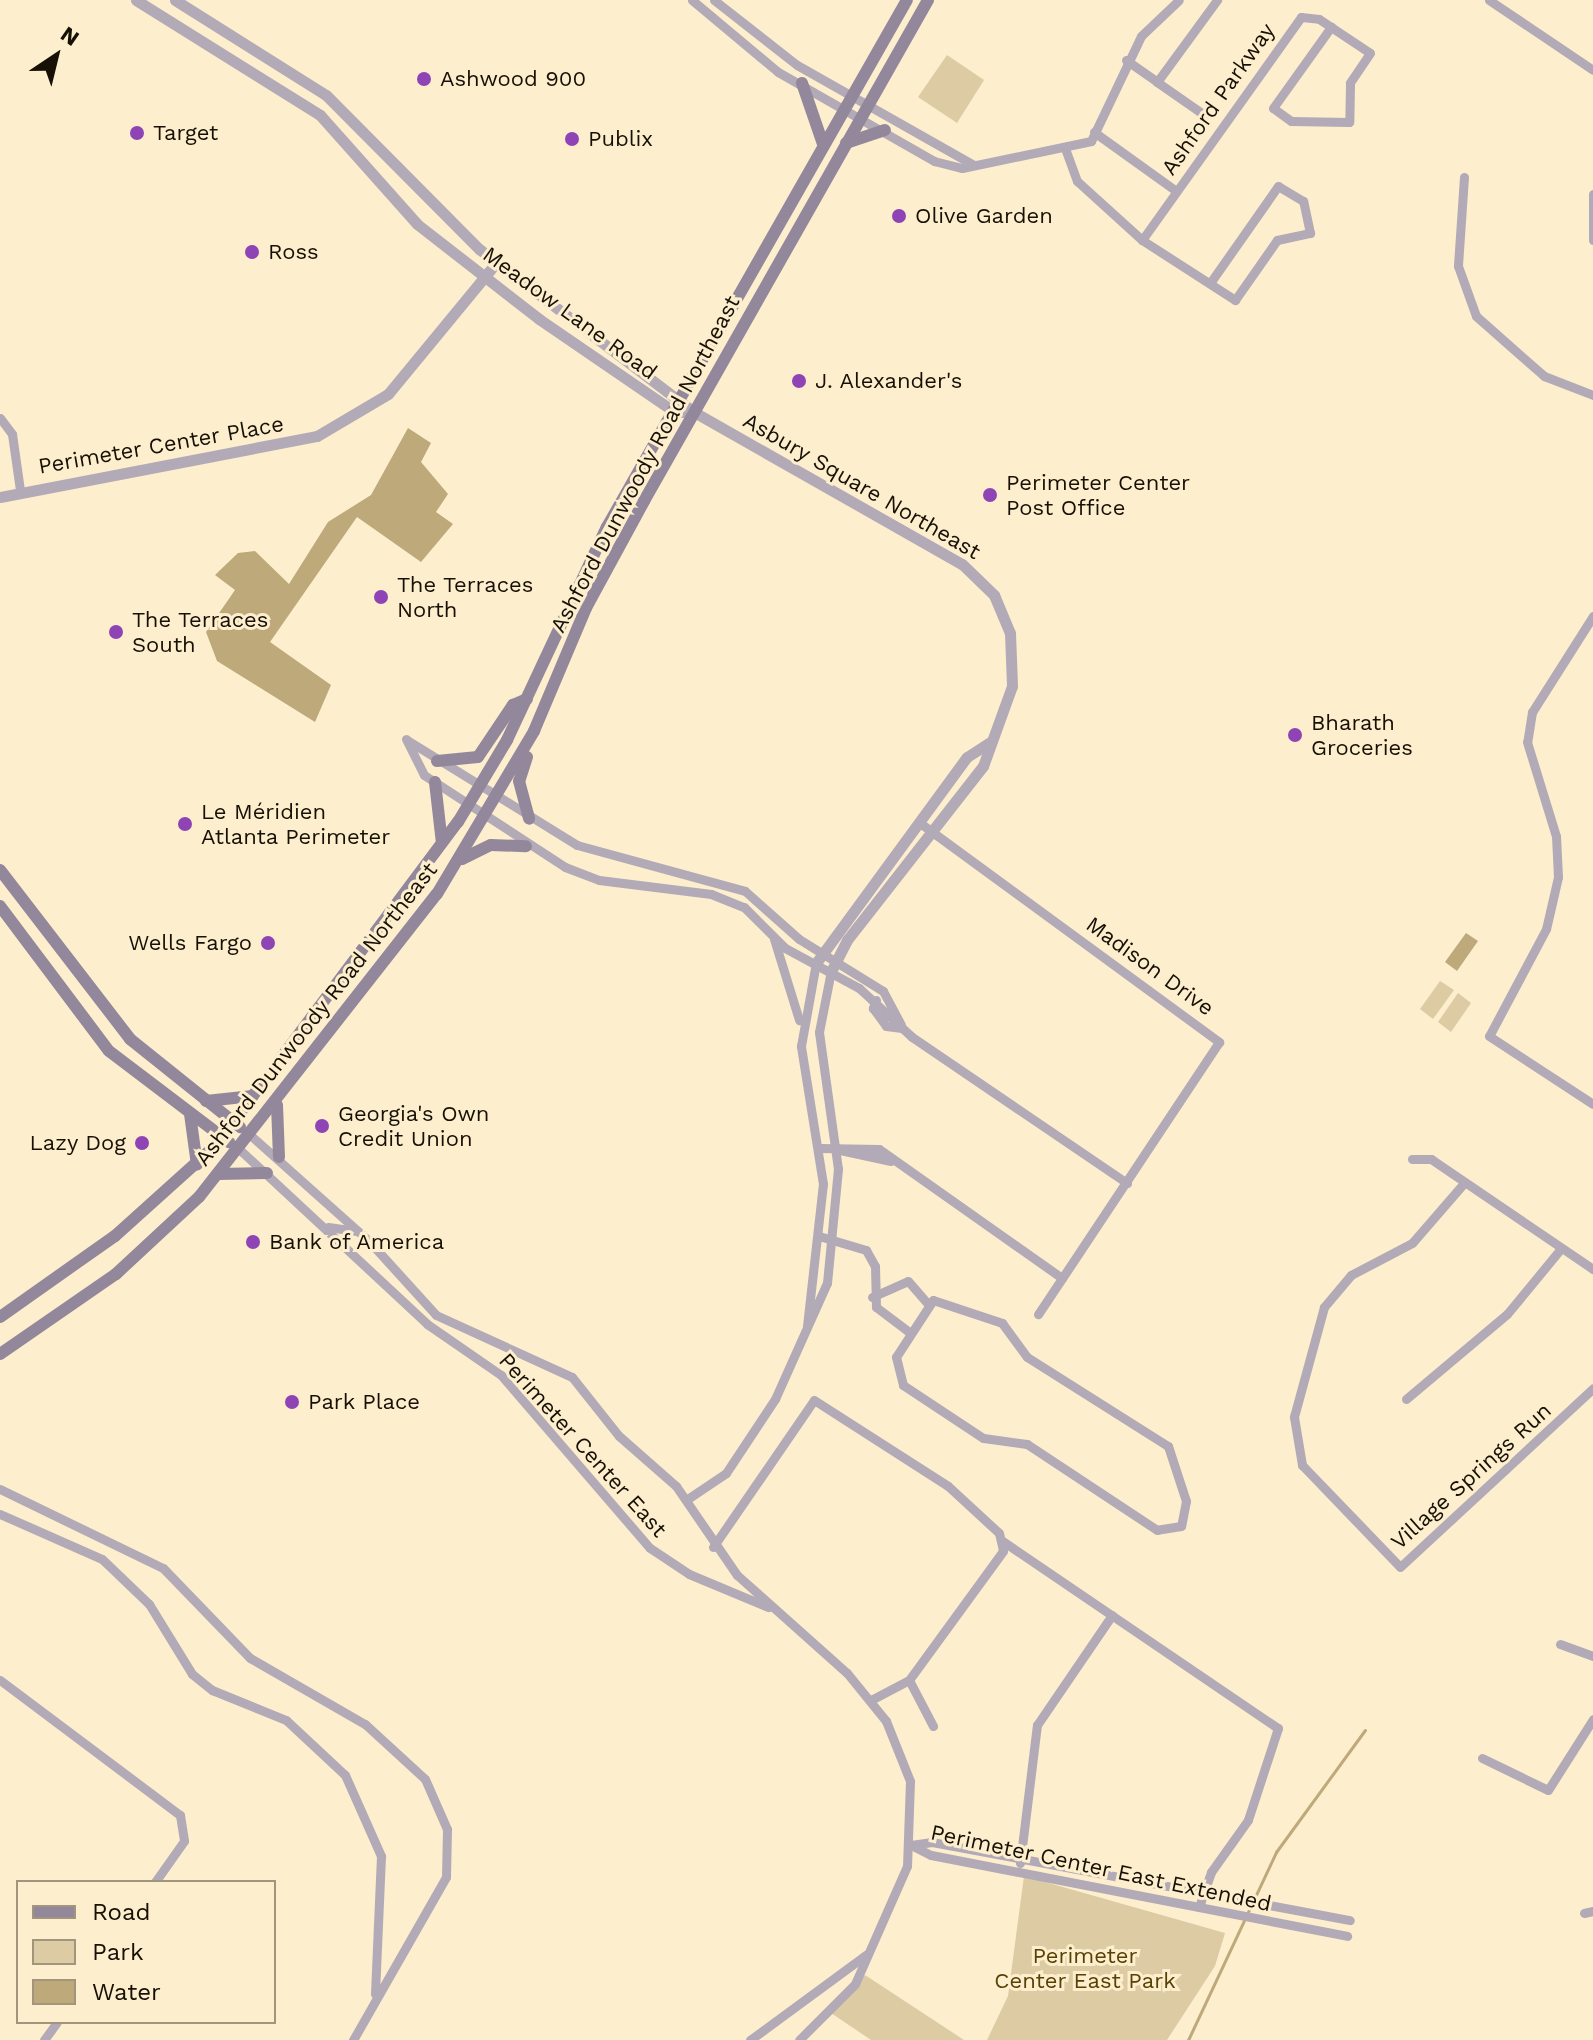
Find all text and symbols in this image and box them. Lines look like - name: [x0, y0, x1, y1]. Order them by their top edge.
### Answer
- north arrow: [16, 16, 96, 96]
- street label: Ashford Parkway: [1156, 18, 1280, 180]
- text: N: [56, 21, 84, 51]
- place label: Ashwood 900: [440, 66, 586, 92]
- marker: Ashwood 900: [415, 70, 433, 88]
- place label: Target: [153, 120, 218, 146]
- marker: Target: [128, 124, 146, 142]
- place label: Publix: [588, 126, 653, 152]
- marker: Publix: [563, 130, 581, 148]
- place label: Olive Garden: [915, 203, 1053, 229]
- marker: Olive Garden: [890, 207, 908, 225]
- place label: Ross: [268, 239, 319, 265]
- street label: Meadow Lane Road: [478, 241, 662, 385]
- marker: Ross: [243, 243, 261, 261]
- street label: Ashford Dunwoody Road Northeast: [545, 291, 745, 637]
- place label: J. Alexander's: [815, 368, 963, 394]
- marker: J. Alexander's: [790, 372, 808, 390]
- street label: Asbury Square Northeast: [738, 407, 986, 565]
- street label: Perimeter Center Place: [36, 410, 286, 480]
- place label: Perimeter Center Post Office: [1006, 469, 1191, 520]
- marker: Perimeter Center Post Office: [981, 486, 999, 504]
- place label: The Terraces North: [397, 571, 534, 622]
- marker: The Terraces North: [372, 588, 390, 606]
- place label: The Terraces South: [132, 606, 269, 658]
- marker: The Terraces South: [107, 623, 125, 641]
- place label: Bharath Groceries: [1311, 709, 1413, 760]
- marker: Bharath Groceries: [1286, 726, 1304, 744]
- place label: Le Méridien Atlanta Perimeter: [201, 798, 391, 850]
- marker: Le Méridien Atlanta Perimeter: [176, 815, 194, 833]
- street label: Ashford Dunwoody Road Northeast: [189, 857, 443, 1171]
- street label: Madison Drive: [1081, 911, 1219, 1021]
- place label: Wells Fargo: [128, 930, 252, 956]
- marker: Wells Fargo: [259, 934, 277, 952]
- place label: Georgia's Own Credit Union: [338, 1100, 489, 1152]
- marker: Georgia's Own Credit Union: [313, 1117, 331, 1135]
- place label: Lazy Dog: [29, 1130, 126, 1156]
- marker: Lazy Dog: [133, 1134, 151, 1152]
- place label: Bank of America: [269, 1229, 446, 1255]
- marker: Bank of America: [244, 1233, 262, 1251]
- street label: Perimeter Center East: [493, 1347, 673, 1543]
- place label: Park Place: [308, 1389, 420, 1415]
- marker: Park Place: [283, 1393, 301, 1411]
- street label: Village Springs Run: [1385, 1397, 1557, 1555]
- street label: Perimeter Center East Extended: [928, 1819, 1274, 1917]
- legend: [16, 1880, 276, 2024]
- text: Road: [92, 1898, 151, 1926]
- text: Park: [92, 1938, 144, 1966]
- park label: Perimeter Center East Park: [994, 1942, 1176, 1994]
- text: Water: [92, 1978, 161, 2006]

